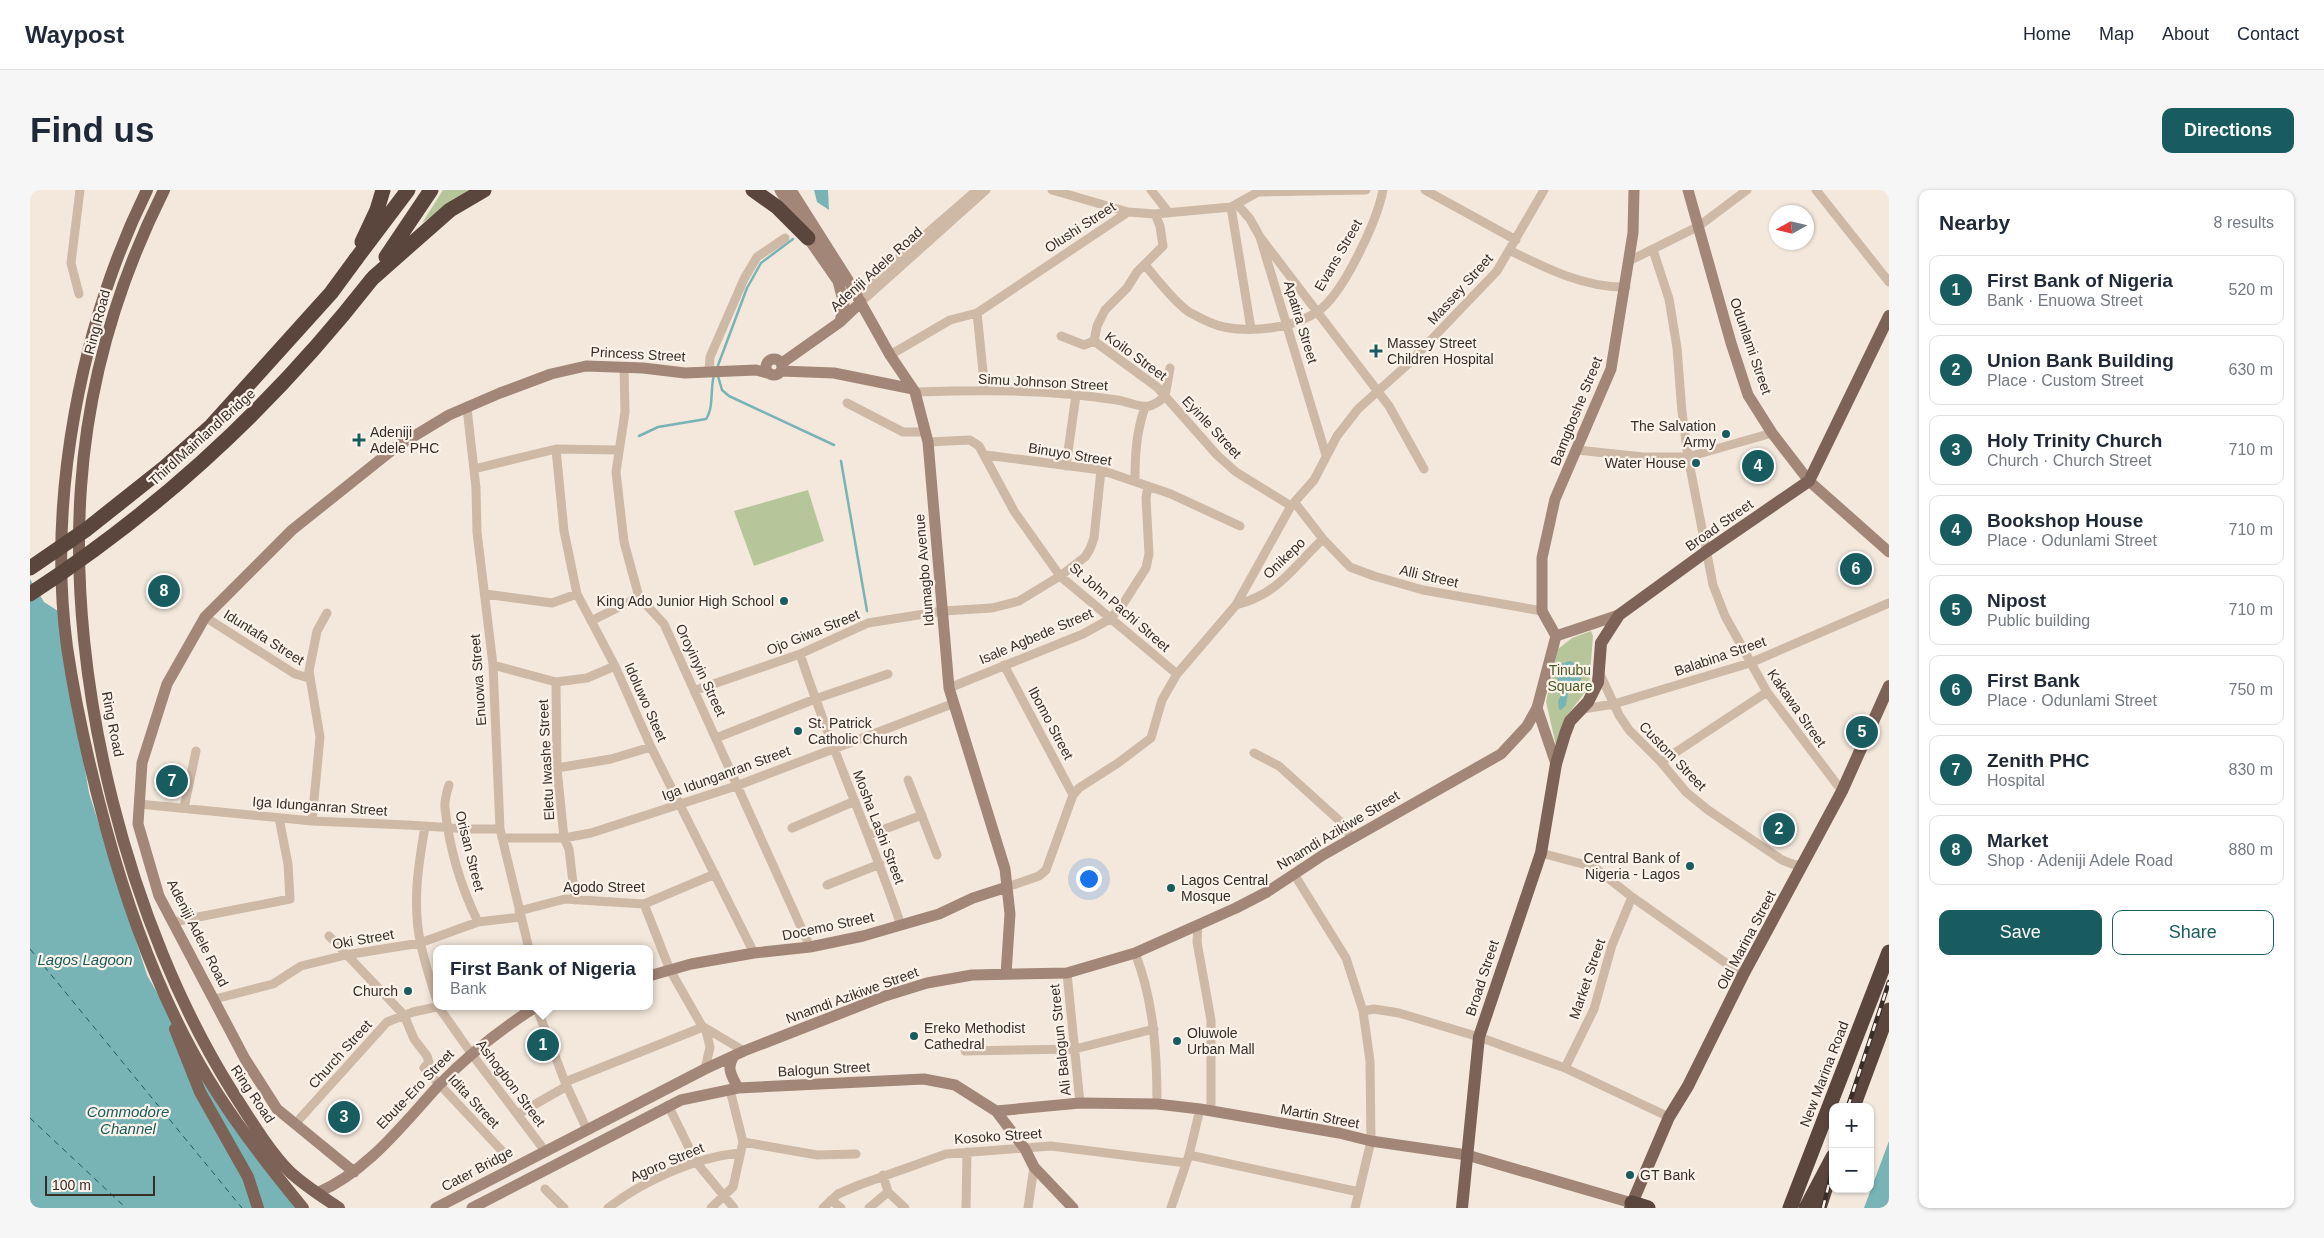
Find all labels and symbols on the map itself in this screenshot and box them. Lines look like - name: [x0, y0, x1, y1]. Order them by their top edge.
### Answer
- street label: Olushi Street: [1042, 198, 1118, 256]
- north arrow: [1769, 205, 1814, 250]
- street label: Evans Street: [1311, 216, 1365, 294]
- street label: Adeniji Adele Road: [827, 223, 925, 315]
- street label: Massey Street: [1424, 250, 1496, 328]
- street label: Apatira Street: [1281, 279, 1321, 365]
- street label: Ring Road: [81, 288, 113, 356]
- street label: Odunlami Street: [1727, 296, 1775, 397]
- street label: Koilo Street: [1102, 328, 1170, 384]
- place label: Massey Street Children Hospital: [1387, 335, 1494, 367]
- street label: Princess Street: [590, 344, 686, 364]
- marker: Massey Street Children Hospital: [1369, 344, 1383, 358]
- street label: Bamgboshe Street: [1547, 354, 1605, 468]
- street label: Simu Johnson Street: [978, 371, 1108, 393]
- street label: Third Mainland Bridge: [146, 385, 258, 489]
- street label: Eyinle Street: [1179, 393, 1245, 462]
- place label: The Salvation Army: [1630, 418, 1716, 450]
- place label: Adeniji Adele PHC: [370, 424, 439, 456]
- marker: The Salvation Army: [1720, 428, 1732, 440]
- marker: Adeniji Adele PHC: [352, 433, 366, 447]
- street label: Binuyo Street: [1027, 440, 1113, 468]
- pin: 4: [1742, 447, 1774, 485]
- place label: Water House: [1605, 455, 1686, 471]
- marker: Water House: [1690, 457, 1702, 469]
- street label: Broad Street: [1682, 496, 1756, 554]
- street label: Idumagbo Avenue: [911, 513, 937, 627]
- street label: Onikepo: [1260, 534, 1308, 582]
- pin: 6: [1840, 550, 1872, 588]
- street label: St John Pachi Street: [1067, 559, 1173, 655]
- street label: Alli Street: [1398, 561, 1460, 591]
- pin: 8: [148, 572, 180, 610]
- place label: King Ado Junior High School: [597, 593, 774, 609]
- marker: King Ado Junior High School: [778, 595, 790, 607]
- street label: Isale Agbede Street: [977, 605, 1095, 667]
- street label: Iduntafa Street: [221, 606, 307, 668]
- street label: Ojo Giwa Street: [764, 606, 862, 658]
- street label: Oroyinyin Street: [673, 621, 730, 719]
- street label: Balabina Street: [1672, 633, 1768, 679]
- street label: Enuowa Street: [467, 634, 489, 726]
- street label: Idoluwo Steet: [621, 660, 671, 744]
- park label: Tinubu Square: [1547, 662, 1593, 694]
- street label: Kakawa Street: [1764, 666, 1830, 750]
- street label: Ibomo Street: [1025, 684, 1077, 762]
- street label: Ring Road: [99, 690, 127, 758]
- street label: Eletu Iwashe Street: [535, 699, 557, 821]
- pin: 5: [1846, 713, 1878, 751]
- place label: St. Patrick Catholic Church: [808, 715, 908, 747]
- street label: Custom Street: [1636, 718, 1710, 794]
- marker: St. Patrick Catholic Church: [792, 725, 804, 737]
- street label: Iga Idunganran Street: [660, 742, 792, 804]
- pin: 7: [156, 762, 188, 800]
- street label: Mosha Lashi Street: [850, 768, 908, 886]
- street label: Nnamdi Azikiwe Street: [1274, 787, 1402, 873]
- street label: Iga Idunganran Street: [252, 793, 388, 819]
- street label: Orisan Street: [452, 809, 488, 893]
- pin: 2: [1763, 810, 1795, 848]
- place label: Central Bank of Nigeria - Lagos: [1584, 850, 1680, 882]
- marker: Central Bank of Nigeria - Lagos: [1684, 860, 1696, 872]
- your location: [1076, 866, 1102, 892]
- place label: Lagos Central Mosque: [1181, 872, 1268, 904]
- street label: Adeniji Adele Road: [164, 877, 232, 989]
- street label: Agodo Street: [563, 879, 645, 895]
- marker: Lagos Central Mosque: [1165, 882, 1177, 894]
- street label: Old Marina Street: [1713, 888, 1779, 992]
- street label: Docemo Street: [781, 908, 875, 944]
- street label: Oki Street: [331, 926, 395, 952]
- street label: Market Street: [1566, 937, 1608, 1021]
- street label: Broad Street: [1462, 938, 1502, 1018]
- water label: Lagos Lagoon: [37, 951, 133, 968]
- street label: Nnamdi Azikiwe Street: [783, 963, 921, 1026]
- place label: Church: [353, 983, 398, 999]
- street label: Ali Balogun Street: [1046, 983, 1074, 1097]
- marker: Church: [402, 985, 414, 997]
- street label: Church Street: [305, 1016, 375, 1091]
- street label: New Marina Road: [1796, 1019, 1852, 1129]
- place label: Ereko Methodist Cathedral: [924, 1020, 1025, 1052]
- place label: Oluwole Urban Mall: [1187, 1025, 1255, 1057]
- pin: 1: [527, 1026, 559, 1064]
- marker: Ereko Methodist Cathedral: [908, 1030, 920, 1042]
- marker: Oluwole Urban Mall: [1171, 1035, 1183, 1047]
- street label: Ashogbon Street: [473, 1037, 549, 1130]
- street label: Ebute-Ero Street: [373, 1046, 457, 1132]
- street label: Balogun Street: [777, 1059, 871, 1079]
- street label: Ring Road: [228, 1062, 278, 1126]
- street label: Idita Street: [445, 1071, 503, 1131]
- pin: 3: [328, 1098, 360, 1136]
- street label: Martin Street: [1279, 1101, 1361, 1132]
- water label: Commodore Channel: [87, 1103, 169, 1137]
- street label: Kosoko Street: [954, 1125, 1043, 1147]
- street label: Agoro Street: [628, 1139, 706, 1185]
- street label: Cater Bridge: [439, 1143, 516, 1195]
- place label: GT Bank: [1640, 1167, 1696, 1183]
- marker: GT Bank: [1624, 1169, 1636, 1181]
- scale bar: [45, 1173, 155, 1196]

